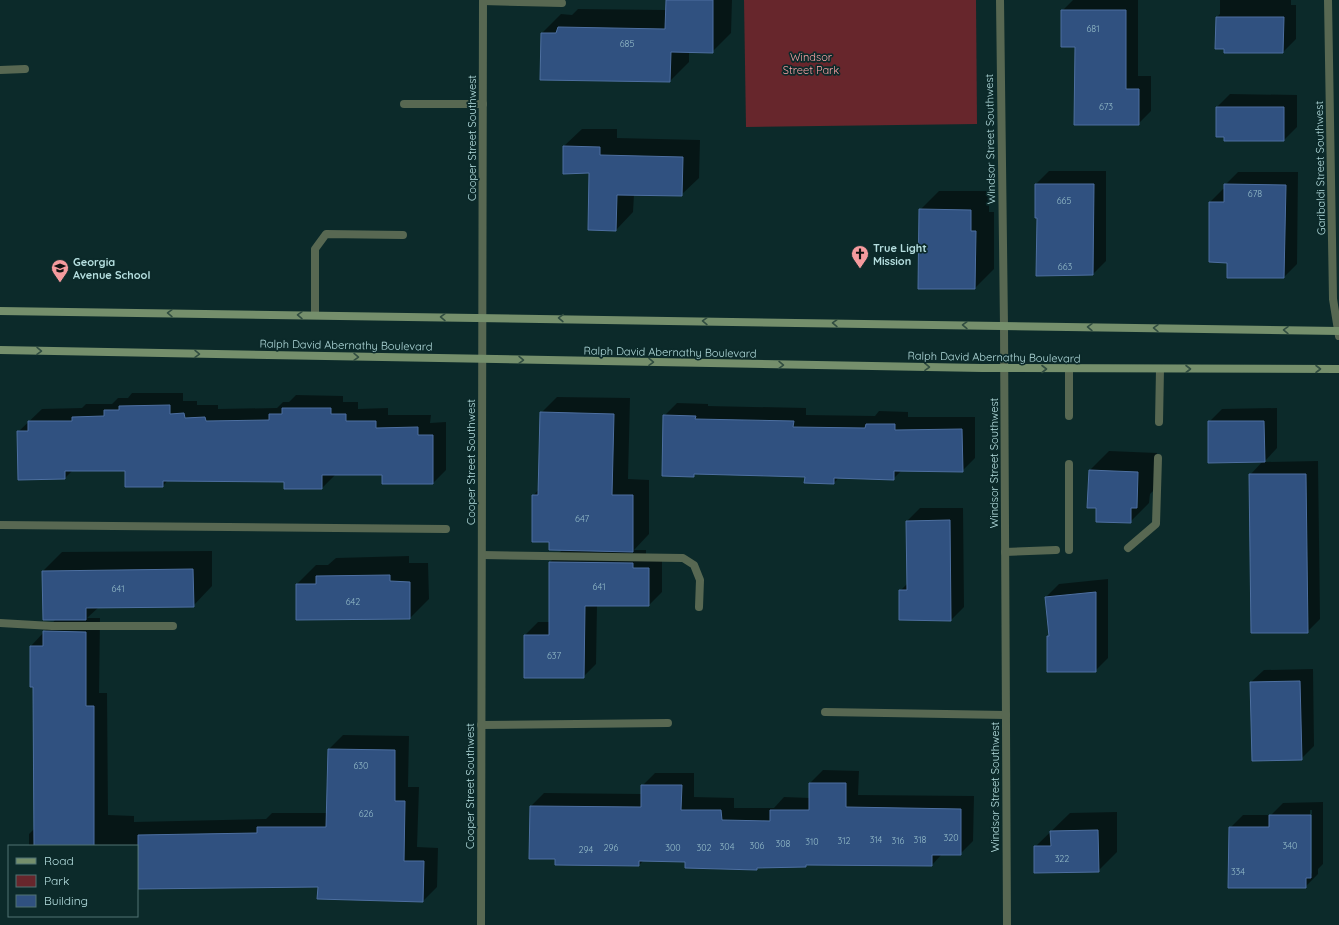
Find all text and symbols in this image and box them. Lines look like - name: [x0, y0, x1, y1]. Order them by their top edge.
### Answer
- house number: 681: [1086, 23, 1100, 34]
- house number: 685: [620, 38, 634, 49]
- park label: Windsor Street Park: [783, 50, 839, 77]
- street label: Windsor Street Southwest: [982, 73, 998, 204]
- street label: Cooper Street Southwest: [465, 75, 479, 201]
- street label: Garibaldi Street Southwest: [1312, 100, 1328, 235]
- house number: 673: [1099, 101, 1113, 112]
- house number: 678: [1248, 188, 1262, 199]
- house number: 665: [1057, 195, 1071, 206]
- place label: True Light Mission: [873, 241, 927, 268]
- church icon: True Light Mission: [850, 244, 870, 269]
- place label: Georgia Avenue School: [73, 255, 150, 282]
- school or university icon: Georgia Avenue School: [50, 258, 70, 283]
- house number: 663: [1058, 261, 1072, 272]
- one-way arrow: [167, 309, 173, 317]
- one-way arrow: [297, 311, 303, 319]
- one-way arrow: [440, 313, 446, 321]
- one-way arrow: [558, 314, 564, 322]
- one-way arrow: [702, 316, 708, 325]
- one-way arrow: [832, 319, 838, 327]
- one-way arrow: [962, 321, 968, 329]
- one-way arrow: [1087, 323, 1093, 331]
- one-way arrow: [1153, 324, 1159, 332]
- one-way arrow: [1283, 326, 1289, 334]
- street label: Ralph David Abernathy Boulevard: [259, 336, 433, 354]
- street label: Ralph David Abernathy Boulevard: [583, 343, 757, 361]
- one-way arrow: [36, 347, 42, 355]
- street label: Ralph David Abernathy Boulevard: [907, 348, 1081, 366]
- one-way arrow: [194, 349, 200, 358]
- one-way arrow: [353, 352, 359, 361]
- one-way arrow: [518, 356, 524, 364]
- one-way arrow: [648, 358, 654, 366]
- one-way arrow: [778, 360, 784, 369]
- one-way arrow: [924, 363, 930, 371]
- one-way arrow: [1041, 365, 1047, 373]
- one-way arrow: [1185, 365, 1191, 373]
- one-way arrow: [1315, 365, 1321, 373]
- street label: Windsor Street Southwest: [987, 397, 1001, 528]
- street label: Cooper Street Southwest: [464, 399, 478, 525]
- house number: 647: [575, 513, 589, 524]
- house number: 641: [593, 581, 605, 592]
- house number: 641: [112, 583, 124, 594]
- house number: 642: [346, 596, 360, 607]
- house number: 637: [547, 650, 561, 661]
- street label: Windsor Street Southwest: [988, 721, 1002, 852]
- street label: Cooper Street Southwest: [463, 723, 477, 849]
- house number: 630: [354, 760, 368, 771]
- house number: 626: [359, 808, 373, 819]
- house number: 320: [943, 832, 959, 843]
- house number: 314: [870, 834, 883, 845]
- house number: 318: [914, 834, 927, 845]
- house number: 312: [837, 835, 851, 846]
- house number: 316: [892, 835, 905, 846]
- house number: 310: [805, 836, 819, 847]
- house number: 308: [776, 838, 791, 849]
- house number: 306: [750, 840, 765, 851]
- house number: 340: [1283, 840, 1297, 851]
- house number: 304: [720, 841, 735, 852]
- house number: 296: [604, 842, 619, 853]
- house number: 300: [665, 842, 681, 853]
- house number: 302: [696, 842, 712, 853]
- house number: 294: [579, 844, 594, 855]
- legend: [8, 845, 138, 917]
- text: Road: [44, 853, 74, 868]
- house number: 322: [1055, 853, 1069, 864]
- house number: 334: [1231, 866, 1245, 877]
- text: Park: [44, 873, 69, 888]
- text: Building: [44, 893, 88, 908]

